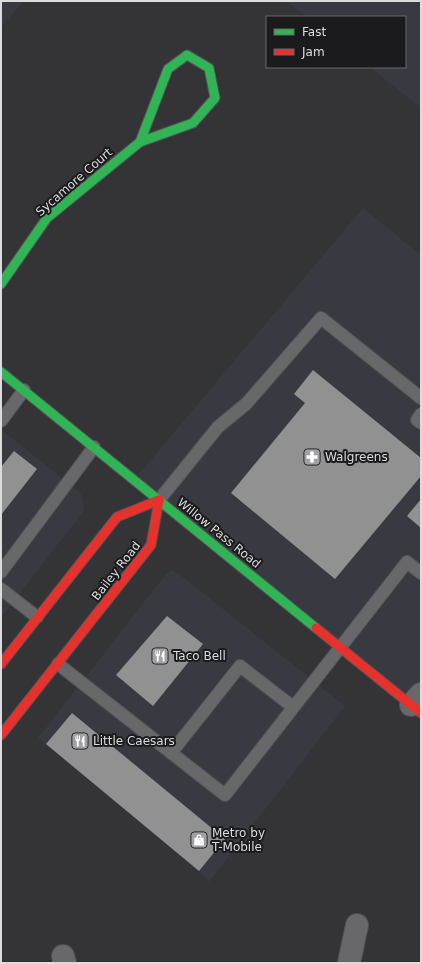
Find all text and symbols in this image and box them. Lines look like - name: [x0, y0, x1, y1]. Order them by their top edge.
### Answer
- legend: [266, 16, 406, 68]
- text: Fast: [302, 25, 326, 39]
- text: Jam: [301, 45, 325, 59]
- street label: Sycamore Court: [33, 145, 115, 219]
- pharmacy icon: Walgreens: [302, 447, 322, 467]
- place label: Walgreens: [325, 450, 388, 464]
- street label: Willow Pass Road: [175, 495, 263, 571]
- street label: Bailey Road: [89, 539, 143, 603]
- restaurant icon: Taco Bell: [150, 646, 170, 666]
- place label: Taco Bell: [172, 649, 226, 663]
- restaurant icon: Little Caesars: [70, 731, 90, 751]
- place label: Little Caesars: [93, 734, 175, 748]
- place label: Metro by T-Mobile: [211, 826, 265, 854]
- shop icon: Metro by T-Mobile: [189, 830, 209, 850]

